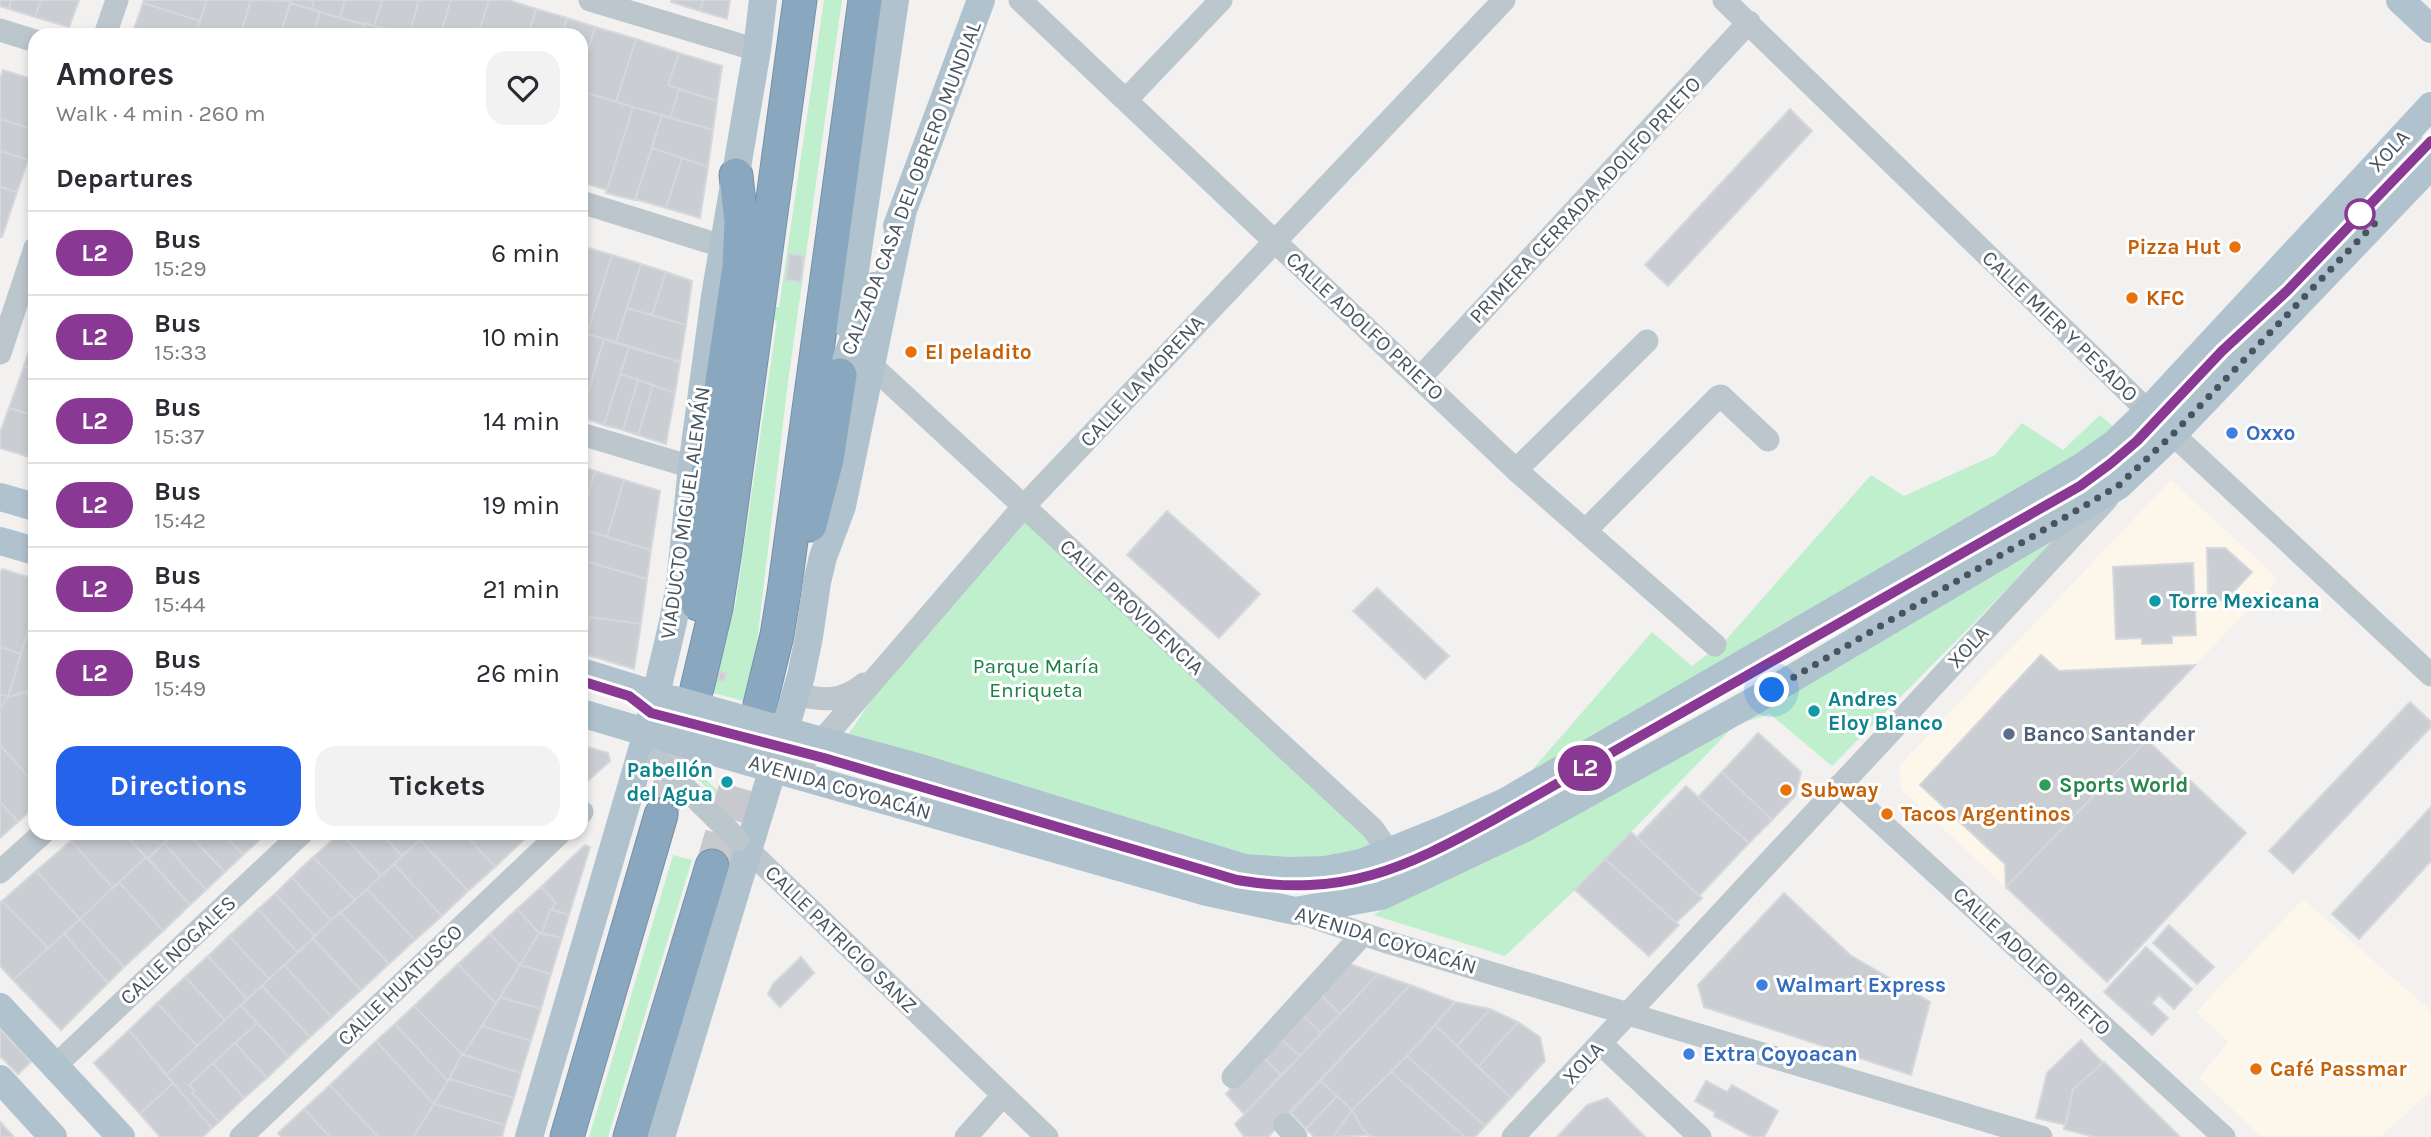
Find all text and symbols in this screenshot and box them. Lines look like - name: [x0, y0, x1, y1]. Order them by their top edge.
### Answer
- street label: CALZADA CASA DEL OBRERO MUNDIAL: [836, 18, 986, 358]
- button: heart: [486, 51, 560, 125]
- text: Amores: [56, 55, 175, 93]
- street label: PRIMERA CERRADA ADOLFO PRIETO: [1464, 72, 1706, 328]
- text: Walk · 4 min · 260 m: [56, 100, 266, 127]
- street label: XOLA: [2364, 125, 2414, 177]
- text: Departures: [56, 163, 193, 194]
- unlabelled marker: [2345, 199, 2375, 229]
- text: Bus: [154, 224, 201, 255]
- place label: Pizza Hut: [2127, 235, 2221, 259]
- text: 6 min: [491, 238, 560, 269]
- text: L2: [81, 239, 108, 267]
- marker: Pizza Hut: [2227, 239, 2243, 255]
- street label: CALLE MIER Y PESADO: [1977, 246, 2143, 406]
- street label: CALLE ADOLFO PRIETO: [1281, 247, 1449, 405]
- text: 15:29: [154, 255, 207, 282]
- place label: KFC: [2146, 286, 2185, 310]
- marker: KFC: [2124, 290, 2140, 306]
- text: Bus: [154, 308, 201, 339]
- street label: CALLE LA MORENA: [1075, 310, 1209, 452]
- text: 10 min: [482, 322, 560, 353]
- text: L2: [81, 323, 108, 351]
- text: 15:33: [154, 339, 207, 366]
- place label: El peladito: [925, 340, 1032, 364]
- marker: El peladito: [903, 344, 919, 360]
- street label: VIADUCTO MIGUEL ALEMÁN: [655, 385, 715, 641]
- text: Bus: [154, 392, 201, 423]
- text: 14 min: [483, 406, 560, 437]
- text: L2: [81, 407, 108, 435]
- place label: Oxxo: [2246, 421, 2295, 445]
- text: 15:37: [154, 423, 204, 450]
- marker: Oxxo: [2224, 425, 2240, 441]
- text: Bus: [154, 476, 201, 507]
- text: 19 min: [482, 490, 560, 521]
- text: L2: [81, 491, 108, 519]
- text: 15:42: [154, 507, 206, 534]
- street label: CALLE PROVIDENCIA: [1055, 534, 1209, 680]
- text: Bus: [154, 560, 201, 591]
- text: 21 min: [482, 574, 560, 605]
- text: L2: [81, 575, 108, 603]
- place label: Torre Mexicana: [2169, 589, 2320, 613]
- text: 15:44: [154, 591, 206, 618]
- marker: Torre Mexicana: [2147, 593, 2163, 609]
- street label: XOLA: [1943, 621, 1993, 673]
- text: Bus: [154, 644, 201, 675]
- park label: Parque María Enriqueta: [973, 654, 1099, 702]
- text: 26 min: [476, 658, 560, 689]
- text: L2: [81, 659, 108, 687]
- your location: [1754, 672, 1789, 707]
- text: 15:49: [154, 675, 206, 702]
- place label: Andres Eloy Blanco: [1828, 687, 1943, 735]
- marker: Andres Eloy Blanco: [1806, 703, 1822, 719]
- place label: Banco Santander: [2023, 722, 2196, 746]
- marker: Banco Santander: [2001, 726, 2017, 742]
- line badge: L2: [1554, 745, 1616, 791]
- button: Directions: [56, 746, 301, 826]
- button: Tickets: [315, 746, 560, 826]
- street label: AVENIDA COYOACÁN: [746, 749, 934, 825]
- text: L2: [1572, 754, 1598, 782]
- place label: Pabellón del Agua: [626, 758, 713, 806]
- place label: Sports World: [2059, 773, 2188, 797]
- marker: Pabellón del Agua: [719, 774, 735, 790]
- marker: Sports World: [2037, 777, 2053, 793]
- place label: Subway: [1800, 778, 1879, 802]
- marker: Subway: [1778, 782, 1794, 798]
- place label: Tacos Argentinos: [1901, 802, 2071, 826]
- marker: Tacos Argentinos: [1879, 806, 1895, 822]
- street label: CALLE PATRICIO SANZ: [760, 860, 922, 1018]
- street label: CALLE ADOLFO PRIETO: [1948, 882, 2116, 1040]
- street label: CALLE NOGALES: [115, 890, 241, 1010]
- street label: AVENIDA COYOACÁN: [1292, 901, 1480, 979]
- street label: CALLE HUATUSCO: [333, 920, 467, 1050]
- place label: Walmart Express: [1776, 973, 1946, 997]
- marker: Walmart Express: [1754, 977, 1770, 993]
- street label: XOLA: [1558, 1037, 1608, 1089]
- place label: Extra Coyoacan: [1703, 1042, 1858, 1066]
- marker: Extra Coyoacan: [1681, 1046, 1697, 1062]
- place label: Café Passmar: [2270, 1057, 2408, 1081]
- marker: Café Passmar: [2248, 1061, 2264, 1077]

